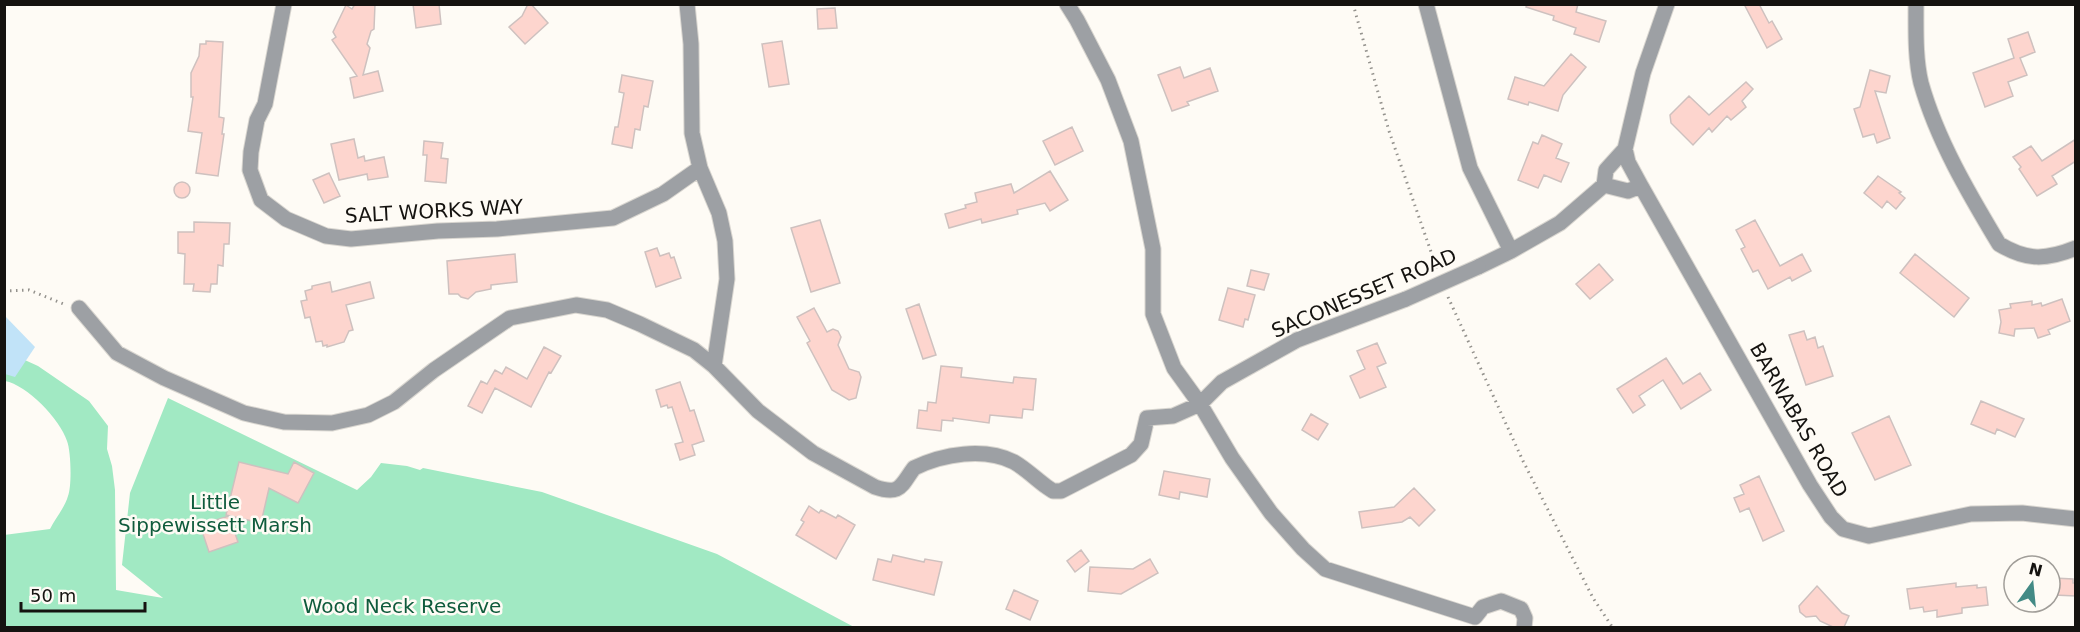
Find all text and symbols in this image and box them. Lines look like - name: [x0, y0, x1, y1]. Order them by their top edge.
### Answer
- street label: SALT WORKS WAY: [344, 194, 524, 228]
- street label: SACONESSET ROAD: [1268, 243, 1460, 343]
- street label: BARNABAS ROAD: [1745, 338, 1853, 502]
- park label: Little Sippewissett Marsh: [118, 490, 312, 537]
- north arrow: [2002, 554, 2062, 614]
- text: N: [2027, 559, 2045, 581]
- scale bar: [21, 575, 146, 613]
- text: 50 m: [30, 585, 76, 606]
- park label: Wood Neck Reserve: [303, 594, 501, 618]

